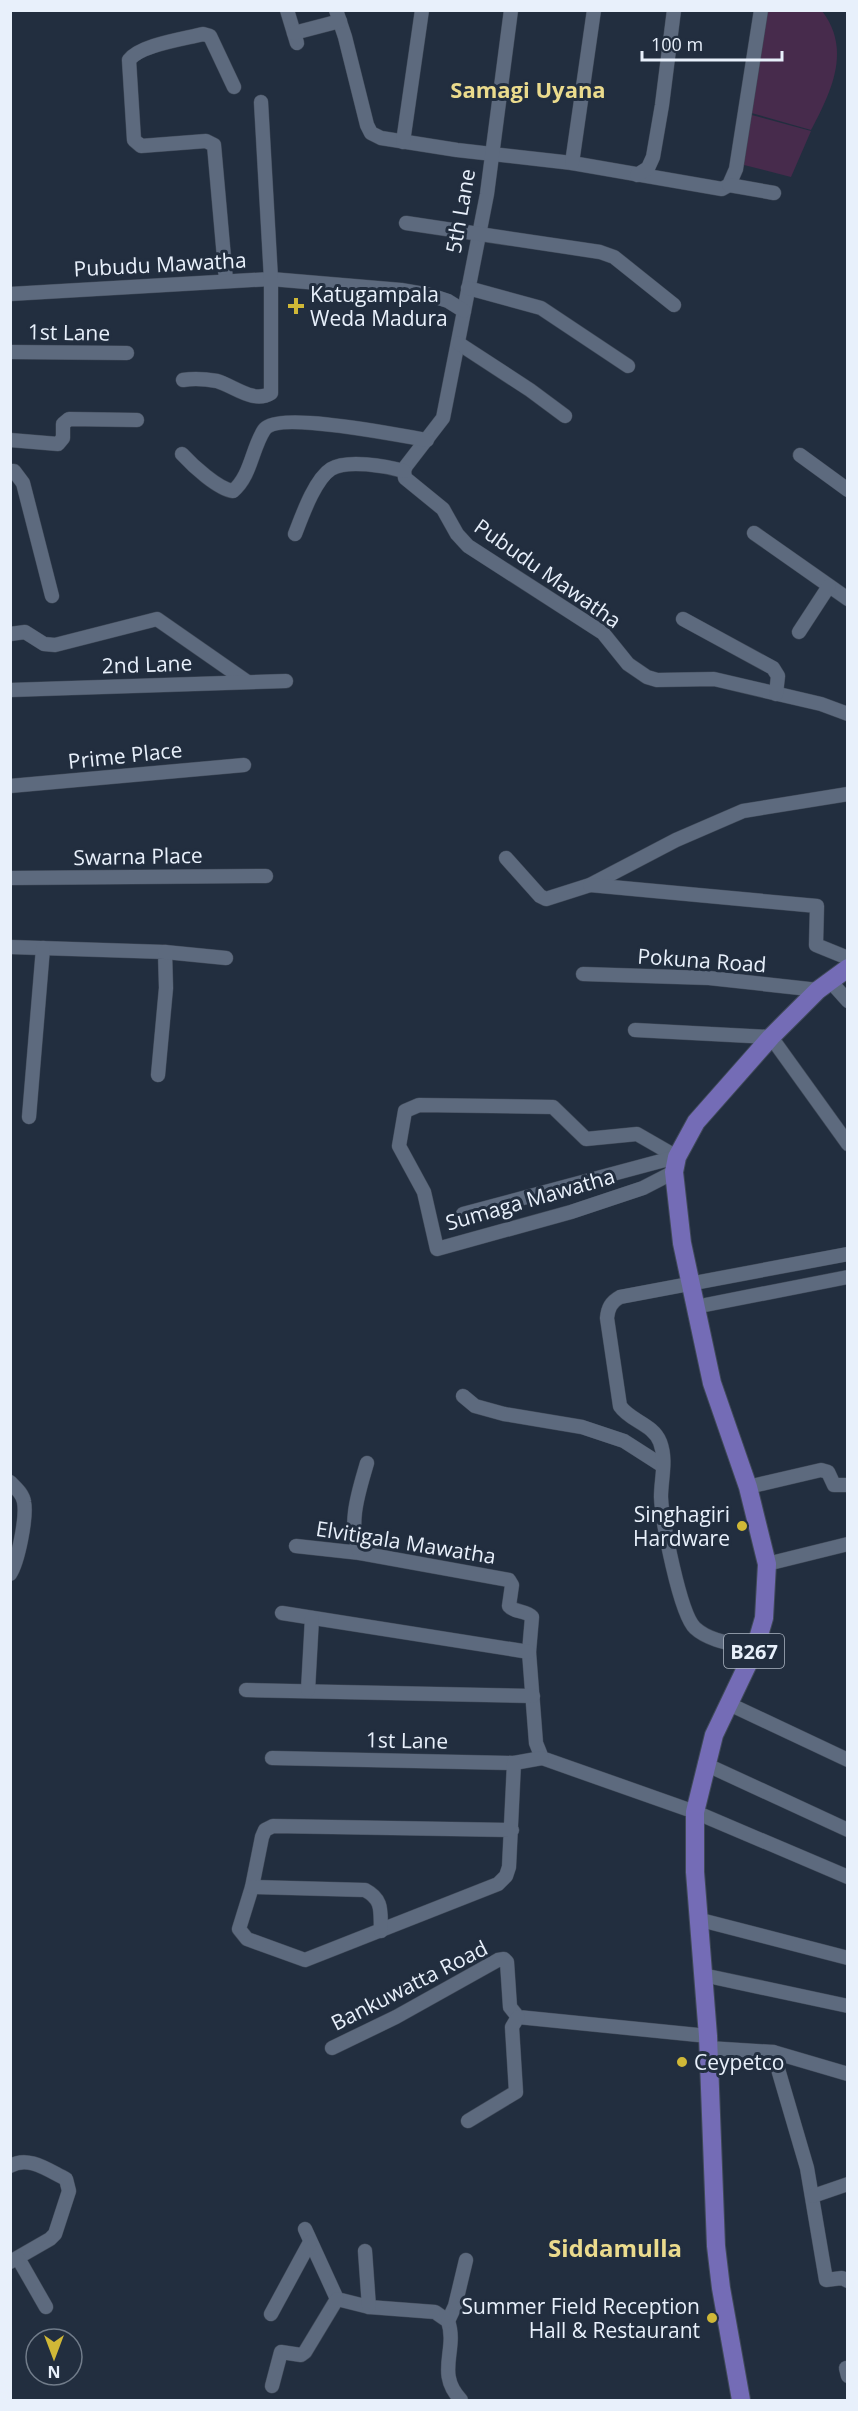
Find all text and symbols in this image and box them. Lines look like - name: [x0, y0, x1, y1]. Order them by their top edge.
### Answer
- scale bar: [642, 24, 782, 62]
- text: 100 m: [651, 32, 703, 56]
- district label: Samagi Uyana: [450, 74, 606, 104]
- street label: 5th Lane: [439, 167, 481, 255]
- street label: Pubudu Mawatha: [73, 245, 247, 283]
- place label: Katugampala Weda Madura: [310, 280, 448, 332]
- marker: Katugampala Weda Madura: [287, 297, 305, 315]
- street label: 1st Lane: [28, 317, 110, 347]
- street label: Pubudu Mawatha: [469, 512, 627, 634]
- street label: 2nd Lane: [101, 648, 193, 680]
- street label: Prime Place: [67, 735, 183, 775]
- street label: Swarna Place: [73, 841, 203, 871]
- street label: Pokuna Road: [637, 942, 767, 978]
- street label: Sumaga Mawatha: [442, 1161, 618, 1237]
- place label: Singhagiri Hardware: [633, 1500, 730, 1552]
- street label: Elvitigala Mawatha: [314, 1514, 498, 1570]
- marker: Singhagiri Hardware: [735, 1519, 749, 1533]
- road number: B267: [724, 1634, 784, 1668]
- street label: 1st Lane: [366, 1725, 448, 1755]
- street label: Bankuwatta Road: [326, 1933, 492, 2037]
- place label: Ceypetco: [694, 2048, 784, 2076]
- marker: Ceypetco: [675, 2055, 689, 2069]
- district label: Siddamulla: [548, 2231, 682, 2264]
- place label: Summer Field Reception Hall & Restaurant: [462, 2292, 700, 2344]
- marker: Summer Field Reception Hall & Restaurant: [705, 2311, 719, 2325]
- north arrow: [24, 2327, 84, 2387]
- text: N: [47, 2361, 61, 2383]

